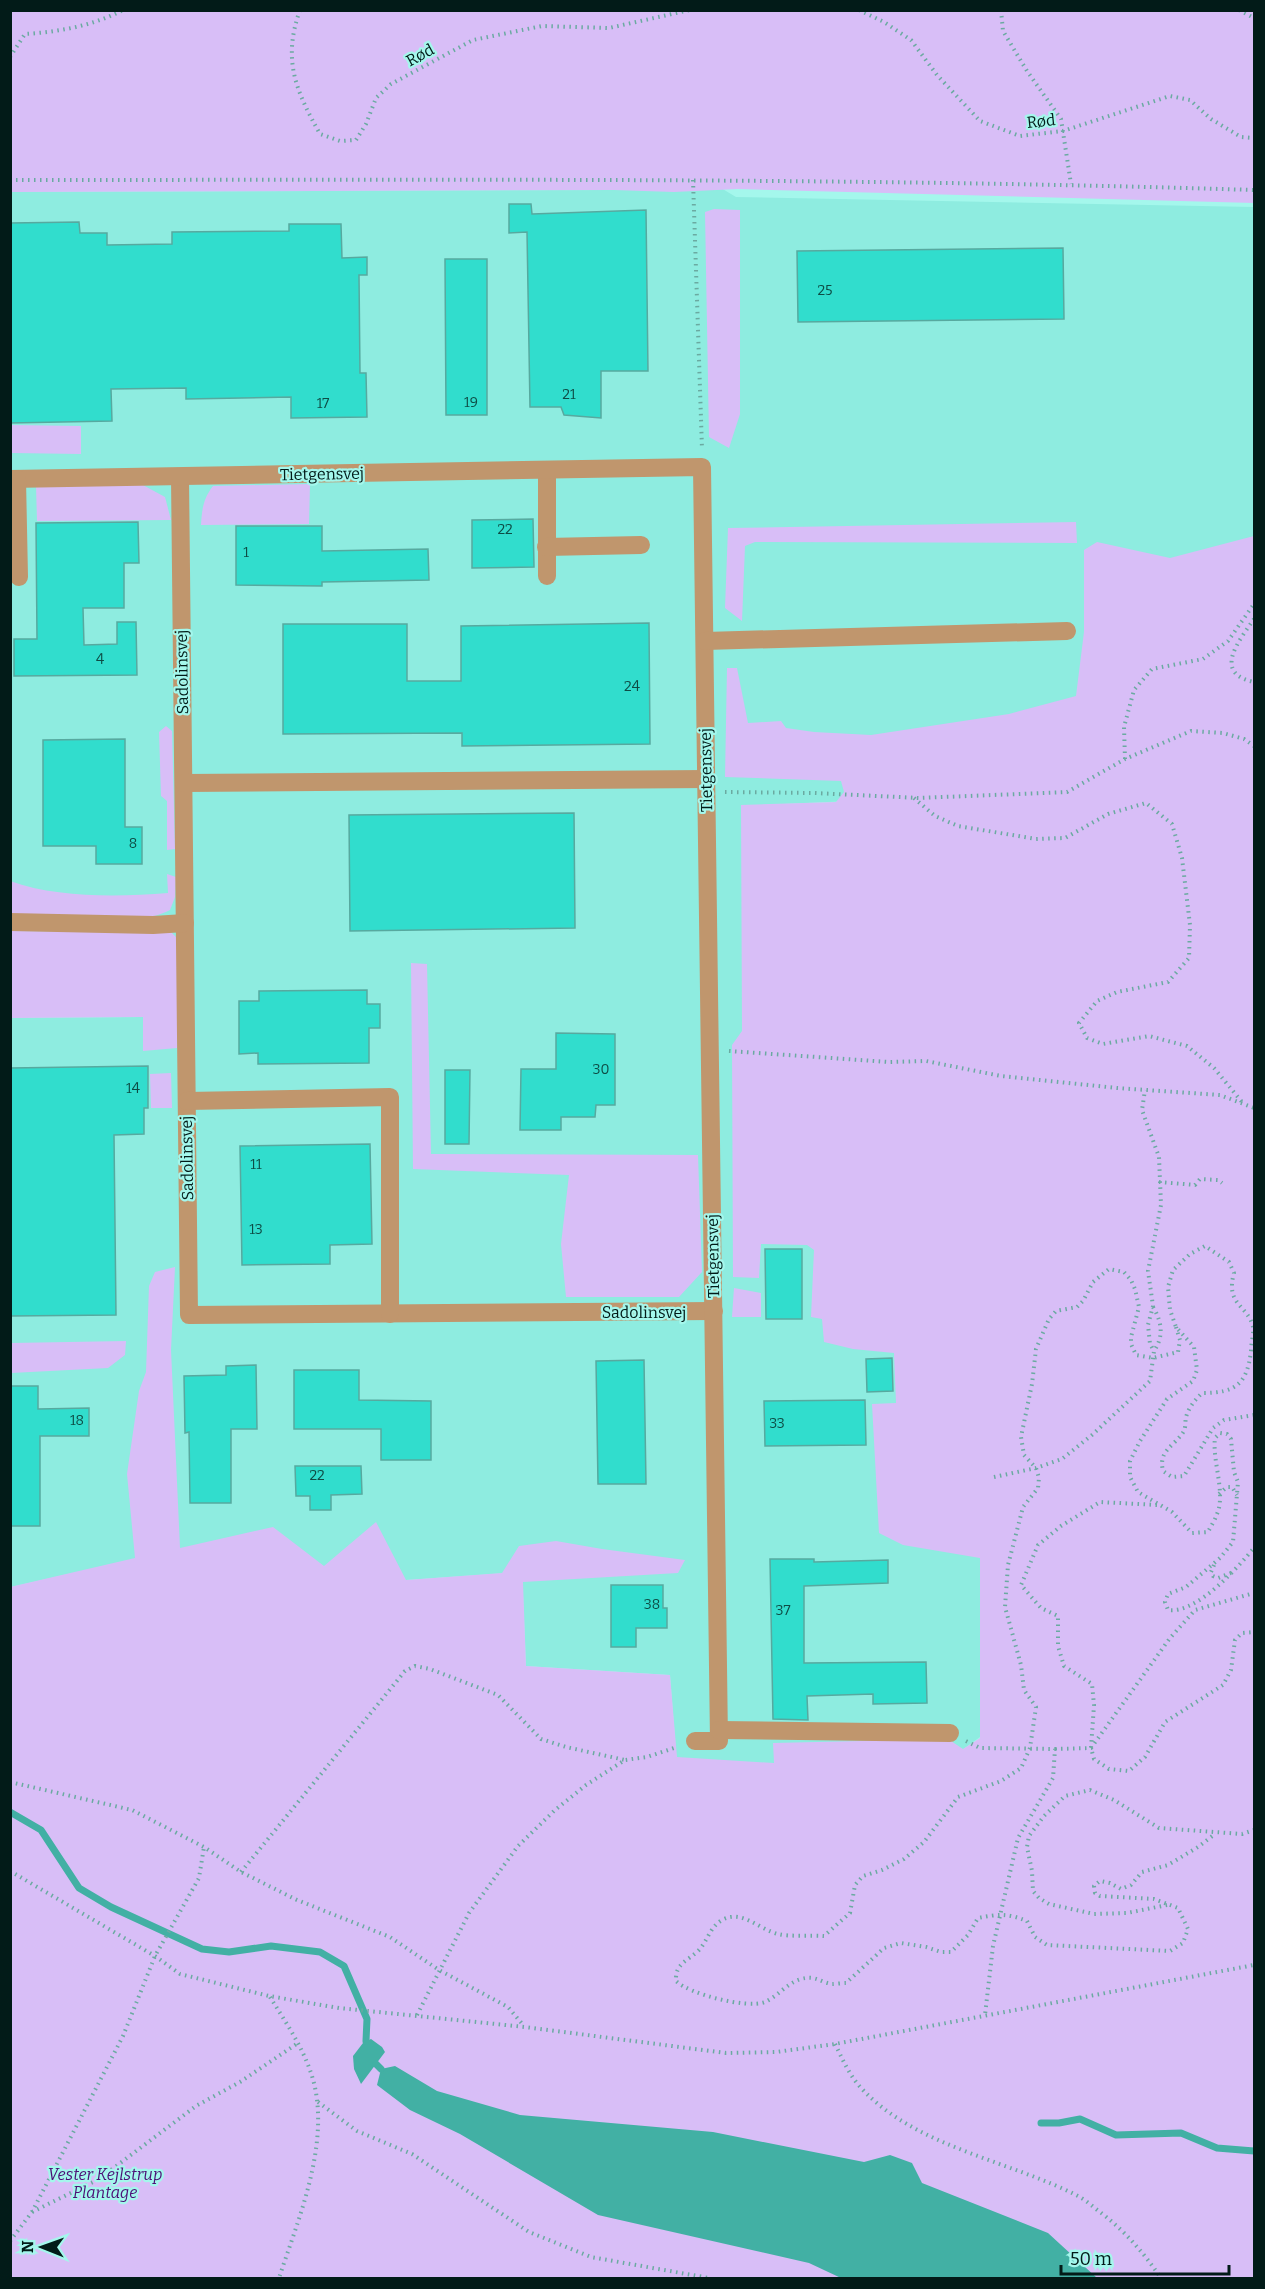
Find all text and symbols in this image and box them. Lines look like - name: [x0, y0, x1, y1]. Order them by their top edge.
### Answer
- street label: Rød: [403, 40, 438, 70]
- street label: Rød: [1026, 110, 1057, 132]
- house number: 25: [817, 282, 833, 299]
- house number: 21: [562, 386, 576, 403]
- house number: 19: [464, 394, 478, 411]
- house number: 17: [317, 395, 329, 412]
- street label: Tietgensvej: [280, 464, 364, 484]
- house number: 22: [497, 521, 513, 538]
- house number: 1: [243, 544, 249, 561]
- street label: Sadolinsvej: [172, 630, 192, 714]
- house number: 4: [96, 651, 104, 668]
- house number: 24: [624, 678, 640, 695]
- street label: Tietgensvej: [696, 728, 716, 812]
- house number: 8: [129, 835, 137, 852]
- house number: 30: [593, 1061, 609, 1078]
- house number: 14: [126, 1080, 140, 1097]
- street label: Sadolinsvej: [177, 1116, 197, 1200]
- house number: 11: [250, 1156, 262, 1173]
- street label: Tietgensvej: [703, 1214, 723, 1298]
- house number: 13: [249, 1221, 263, 1238]
- street label: Sadolinsvej: [602, 1303, 686, 1322]
- house number: 18: [70, 1412, 84, 1429]
- house number: 33: [769, 1415, 785, 1432]
- house number: 22: [309, 1467, 325, 1484]
- house number: 38: [644, 1596, 660, 1613]
- house number: 37: [775, 1602, 791, 1619]
- park label: Vester Kejlstrup Plantage: [48, 2165, 162, 2202]
- north arrow: [12, 2217, 72, 2277]
- scale bar: [1061, 2238, 1229, 2276]
- text: N: [18, 2240, 37, 2253]
- text: 50 m: [1070, 2248, 1112, 2270]

